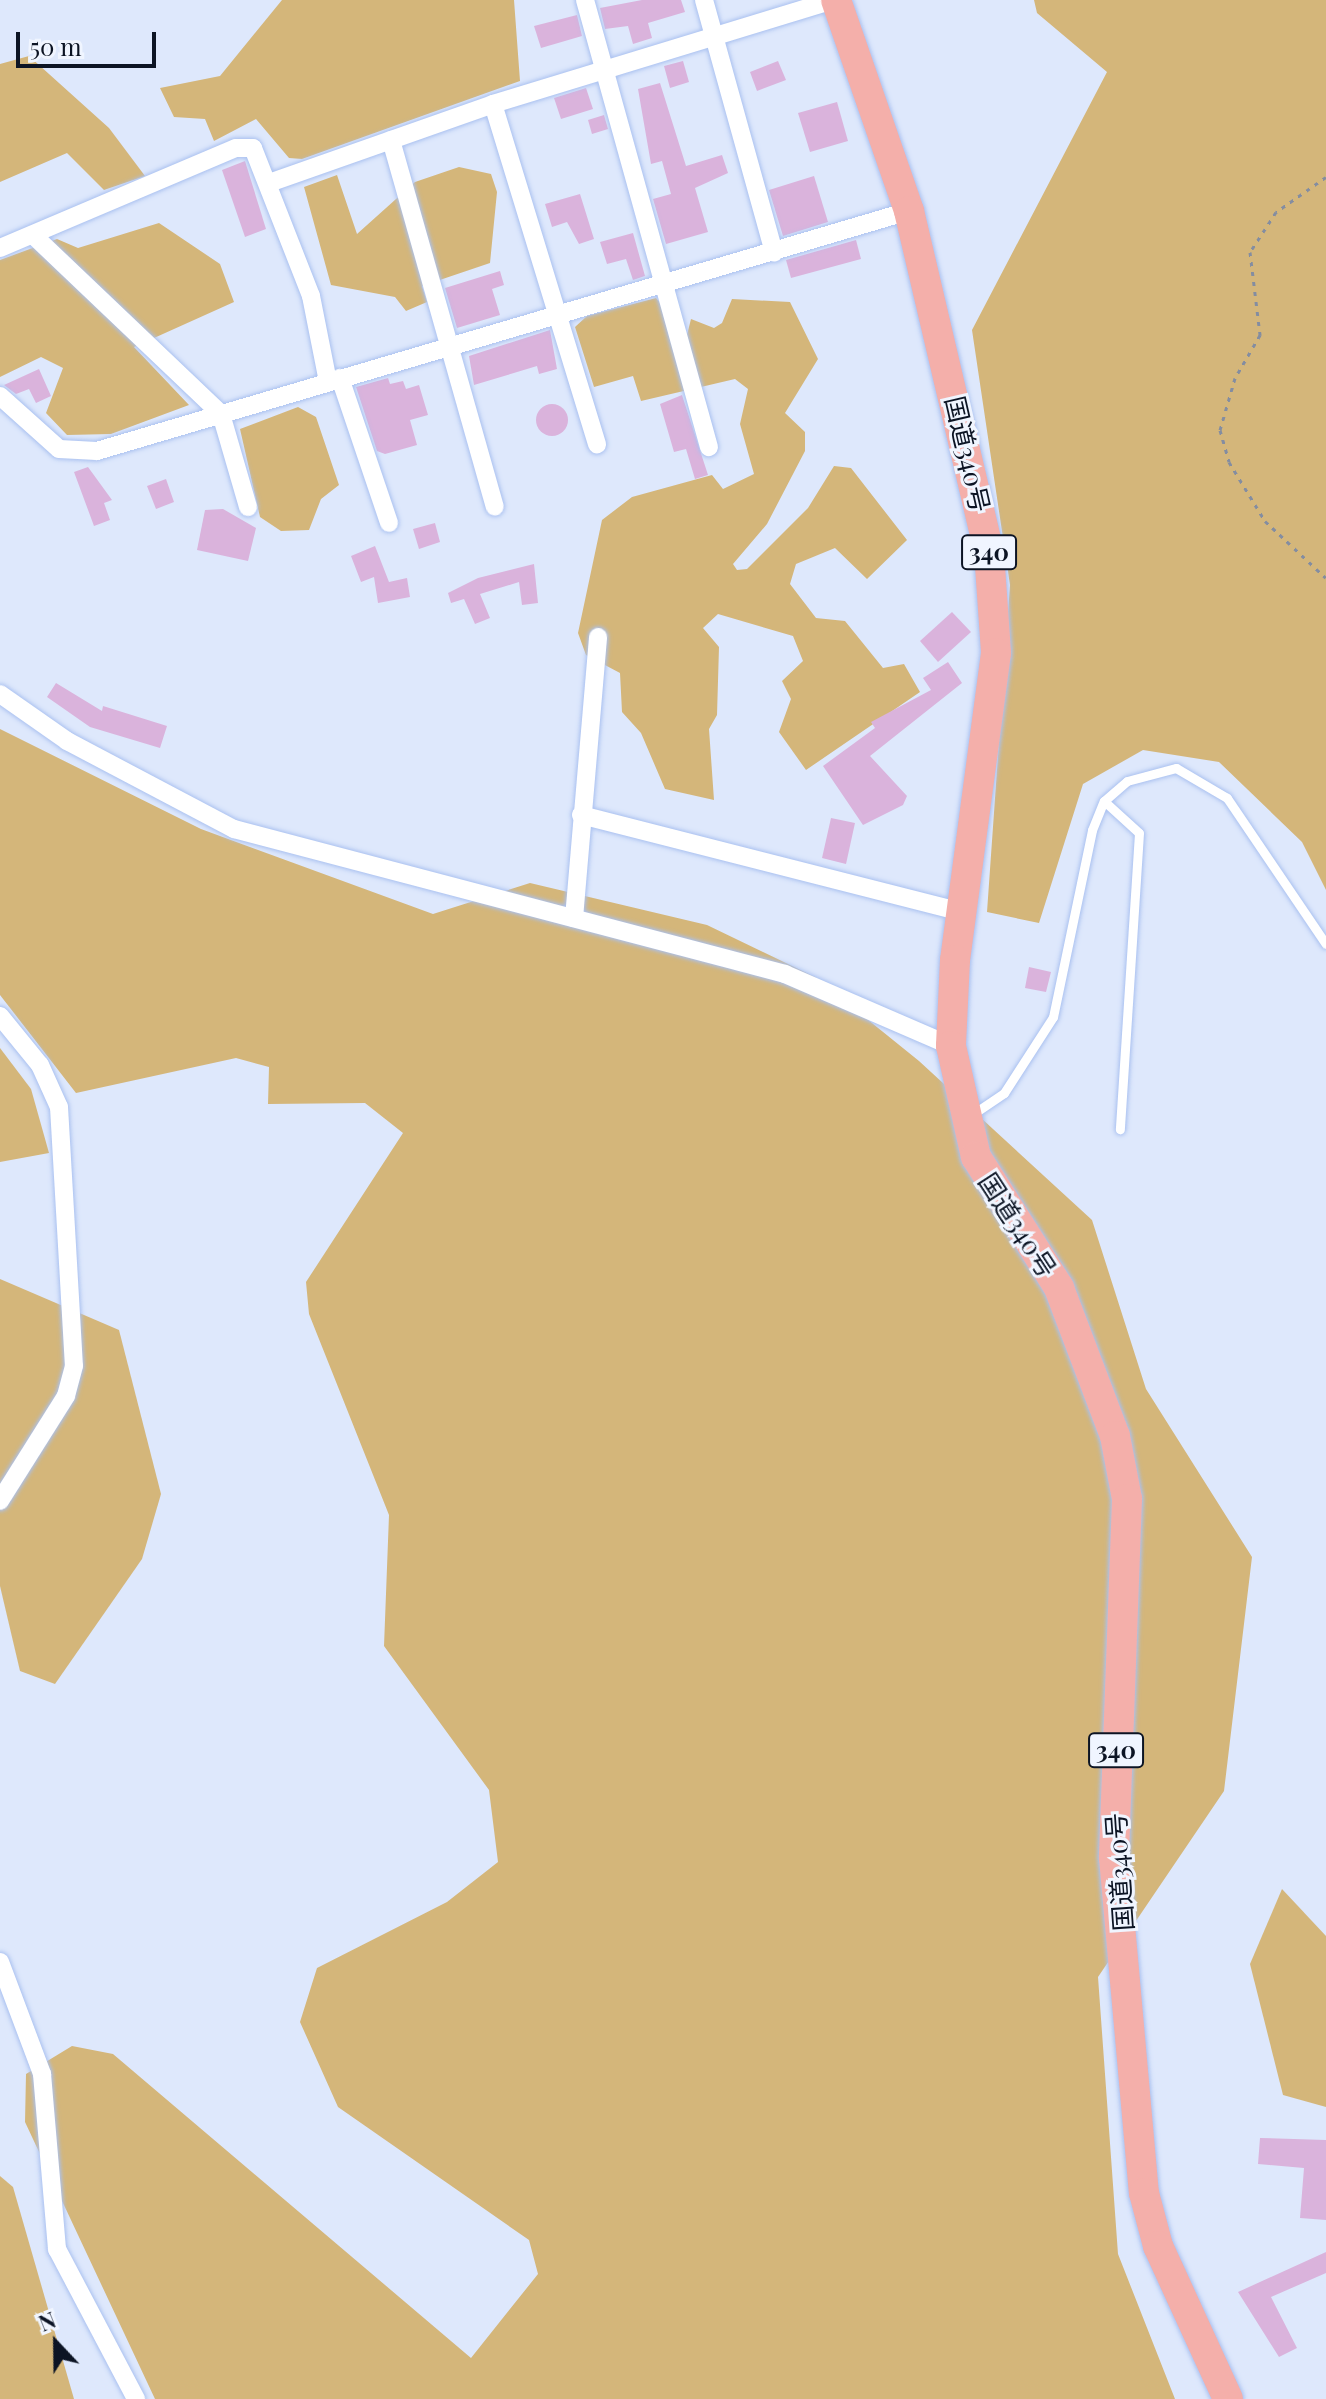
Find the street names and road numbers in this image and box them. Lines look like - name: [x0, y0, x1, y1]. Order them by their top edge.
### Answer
- street label: 国道340号: [940, 393, 996, 515]
- road number: 340: [961, 532, 1017, 572]
- street label: 国道340号: [973, 1167, 1063, 1283]
- road number: 340: [1088, 1730, 1144, 1770]
- street label: 国道340号: [1099, 1812, 1139, 1932]

